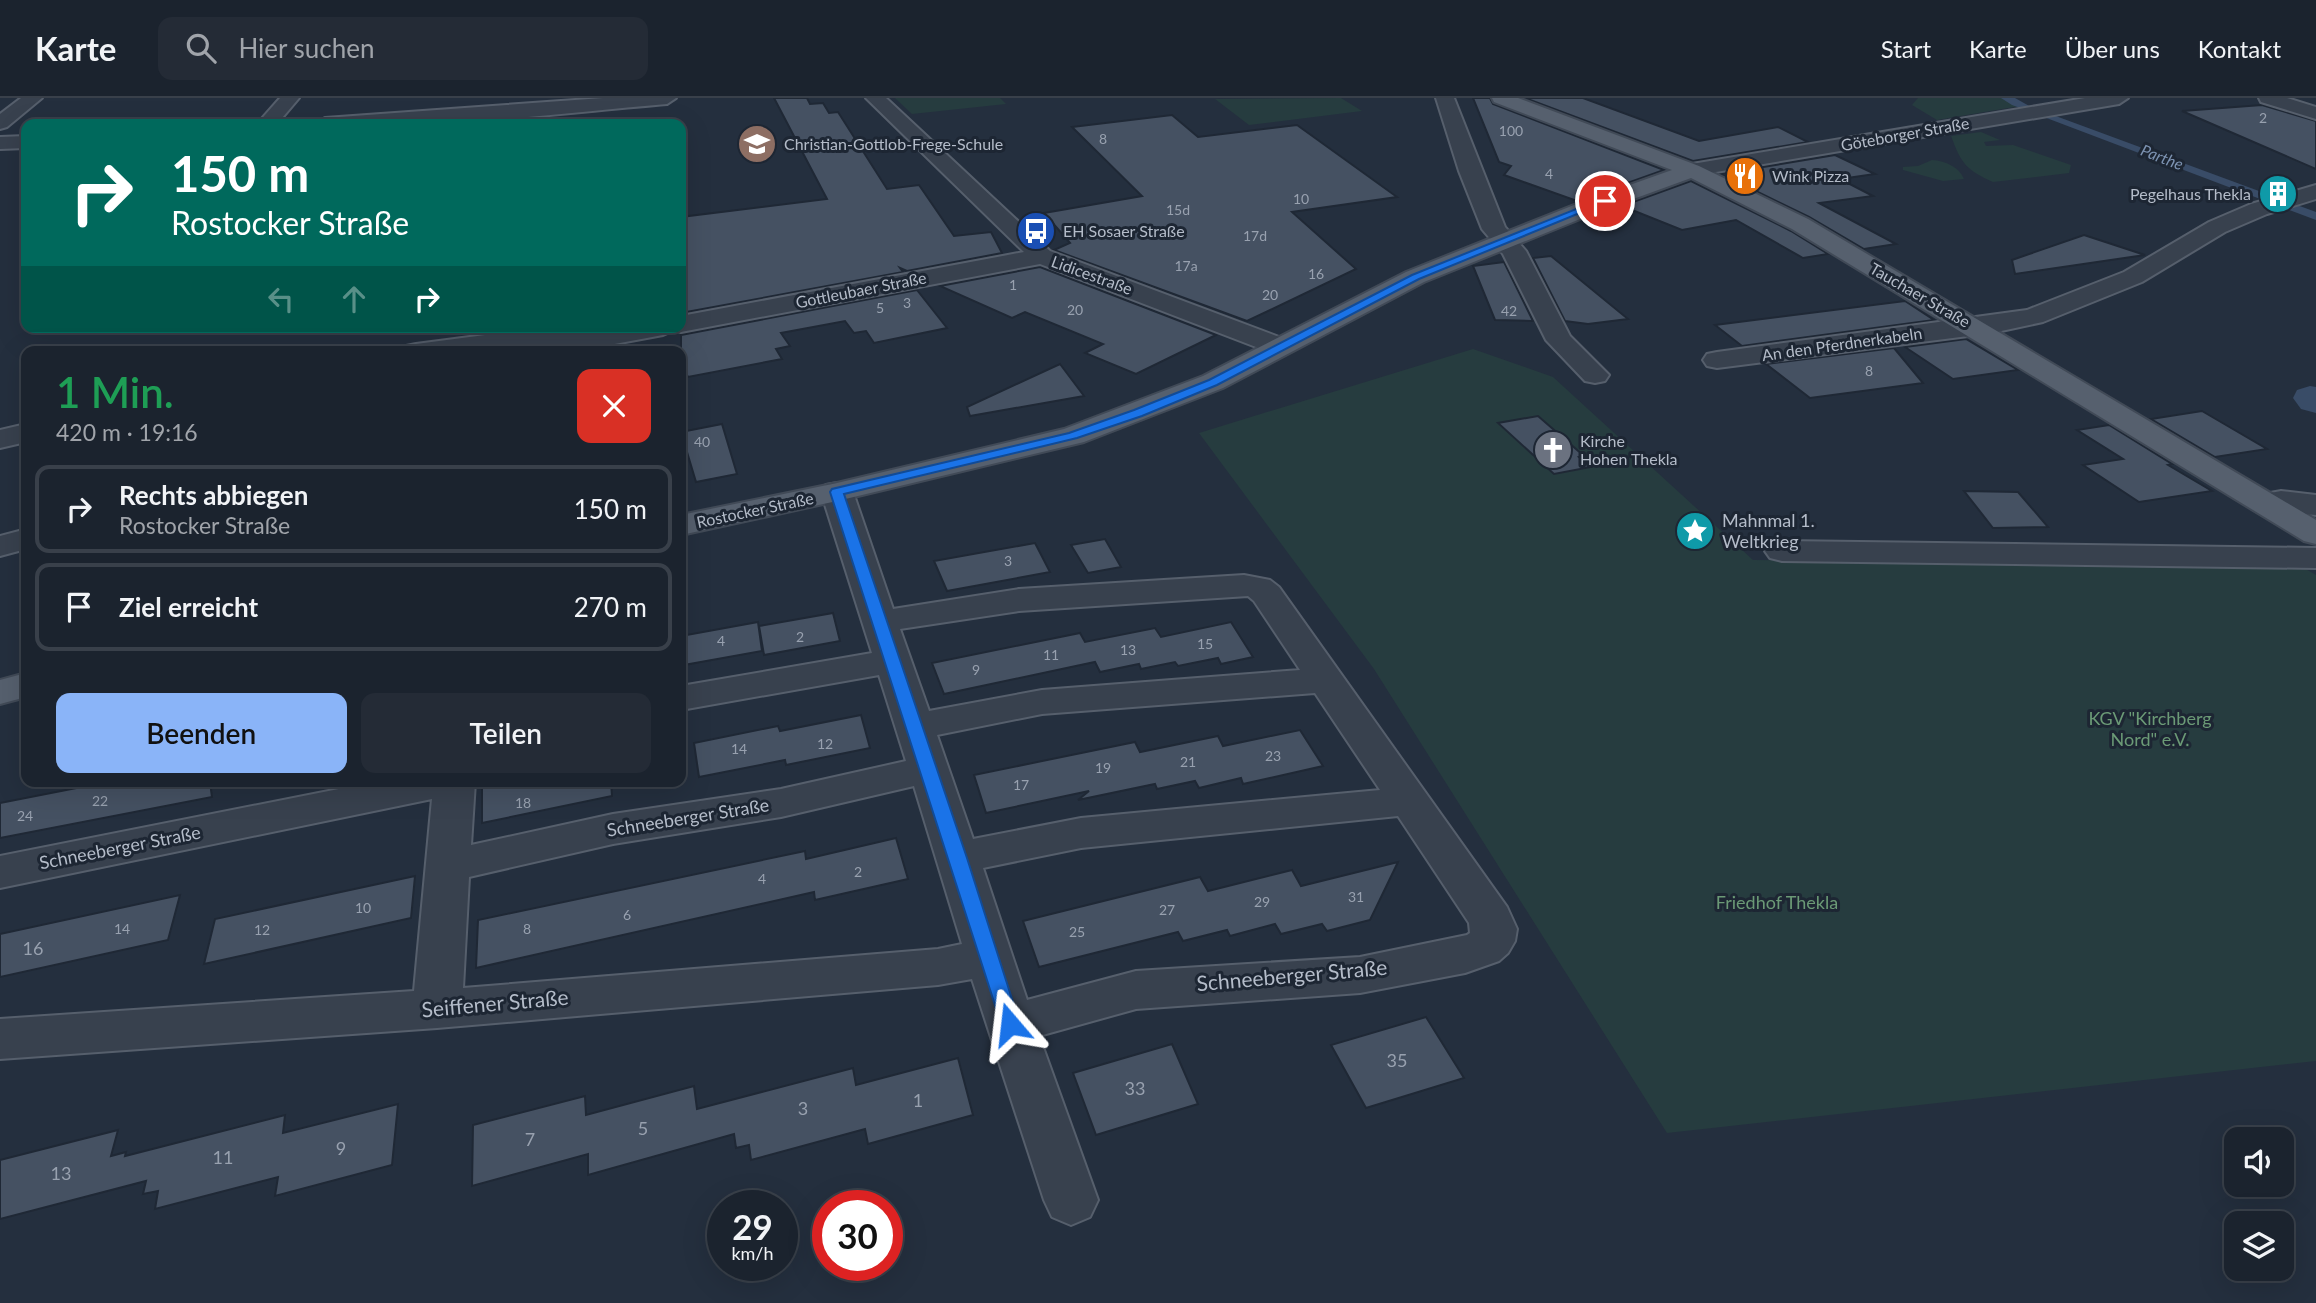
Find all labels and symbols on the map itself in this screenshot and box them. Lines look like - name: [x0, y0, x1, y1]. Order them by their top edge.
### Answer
- house number: 2: [2259, 109, 2267, 126]
- street label: Göteborger Straße: [1839, 113, 1971, 154]
- house number: 100: [1499, 122, 1523, 139]
- school or university icon: Christian-Gottlob-Frege-Schule: [736, 123, 778, 165]
- house number: 8: [1099, 130, 1107, 147]
- place label: Christian-Gottlob-Frege-Schule: [784, 134, 1003, 153]
- water label: Parthe: [2138, 140, 2186, 173]
- restaurant icon: Wink Pizza: [1724, 155, 1766, 197]
- house number: 4: [1545, 165, 1553, 182]
- place label: Wink Pizza: [1772, 166, 1849, 185]
- pin: [1575, 171, 1635, 231]
- building icon: Pegelhaus Thekla: [2257, 173, 2299, 215]
- place label: Pegelhaus Thekla: [2130, 184, 2251, 203]
- house number: 10: [1293, 190, 1309, 207]
- house number: 15d: [1166, 201, 1190, 218]
- bus stop icon: EH Sosaer Straße: [1015, 210, 1057, 252]
- place label: EH Sosaer Straße: [1063, 221, 1185, 240]
- house number: 17d: [1243, 227, 1267, 244]
- street label: Lidicestraße: [1049, 251, 1135, 298]
- house number: 17a: [1174, 257, 1198, 274]
- street label: Tauchaer Straße: [1867, 258, 1974, 331]
- house number: 16: [1308, 265, 1324, 282]
- street label: Gottleubaer Straße: [794, 267, 928, 312]
- house number: 1: [1009, 276, 1017, 293]
- house number: 20: [1262, 286, 1278, 303]
- house number: 3: [903, 294, 911, 311]
- house number: 5: [876, 299, 884, 316]
- house number: 20: [1067, 301, 1083, 318]
- house number: 42: [1501, 302, 1517, 319]
- street label: An den Pferdnerkabeln: [1761, 323, 1923, 364]
- house number: 8: [1865, 362, 1873, 379]
- church icon: Kirche Hohen Thekla: [1532, 429, 1574, 471]
- place label: Kirche Hohen Thekla: [1580, 431, 1678, 468]
- house number: 40: [694, 433, 710, 450]
- street label: Rostocker Straße: [695, 488, 815, 531]
- place label: Mahnmal 1. Weltkrieg: [1722, 509, 1815, 552]
- place icon: Mahnmal 1. Weltkrieg: [1674, 510, 1716, 552]
- house number: 3: [1004, 552, 1012, 569]
- house number: 2: [796, 628, 804, 645]
- house number: 4: [717, 632, 725, 649]
- house number: 15: [1197, 635, 1213, 652]
- house number: 13: [1120, 641, 1136, 658]
- house number: 11: [1043, 646, 1059, 663]
- house number: 9: [972, 661, 980, 678]
- park label: KGV "Kirchberg Nord" e.V.: [2088, 707, 2212, 750]
- house number: 12: [817, 735, 833, 752]
- house number: 14: [731, 740, 747, 757]
- house number: 23: [1265, 747, 1281, 764]
- house number: 21: [1180, 753, 1196, 770]
- house number: 19: [1095, 759, 1111, 776]
- house number: 17: [1013, 776, 1029, 793]
- house number: 22: [92, 792, 108, 809]
- street label: Schneeberger Straße: [605, 793, 771, 841]
- house number: 18: [515, 794, 531, 811]
- house number: 24: [17, 807, 33, 824]
- street label: Schneeberger Straße: [37, 821, 202, 873]
- house number: 2: [854, 863, 862, 880]
- house number: 4: [758, 870, 766, 887]
- house number: 31: [1348, 888, 1364, 905]
- park label: Friedhof Thekla: [1716, 891, 1838, 913]
- house number: 29: [1254, 893, 1270, 910]
- house number: 10: [355, 899, 371, 916]
- house number: 27: [1159, 901, 1175, 918]
- house number: 6: [623, 906, 631, 923]
- house number: 14: [114, 920, 130, 937]
- house number: 8: [523, 920, 531, 937]
- house number: 12: [254, 921, 270, 938]
- house number: 25: [1069, 923, 1085, 940]
- house number: 16: [23, 937, 43, 959]
- street label: Schneeberger Straße: [1196, 954, 1388, 995]
- street label: Seiffener Straße: [420, 984, 569, 1021]
- position arrow: [973, 987, 1047, 1061]
- house number: 35: [1387, 1049, 1407, 1071]
- house number: 33: [1125, 1077, 1145, 1099]
- house number: 1: [913, 1089, 923, 1111]
- house number: 3: [798, 1097, 808, 1119]
- house number: 5: [638, 1117, 648, 1139]
- house number: 7: [525, 1128, 535, 1150]
- house number: 9: [336, 1137, 346, 1159]
- house number: 11: [213, 1146, 233, 1168]
- house number: 13: [51, 1162, 71, 1184]
- speed limit sign: 30: [812, 1190, 903, 1281]

